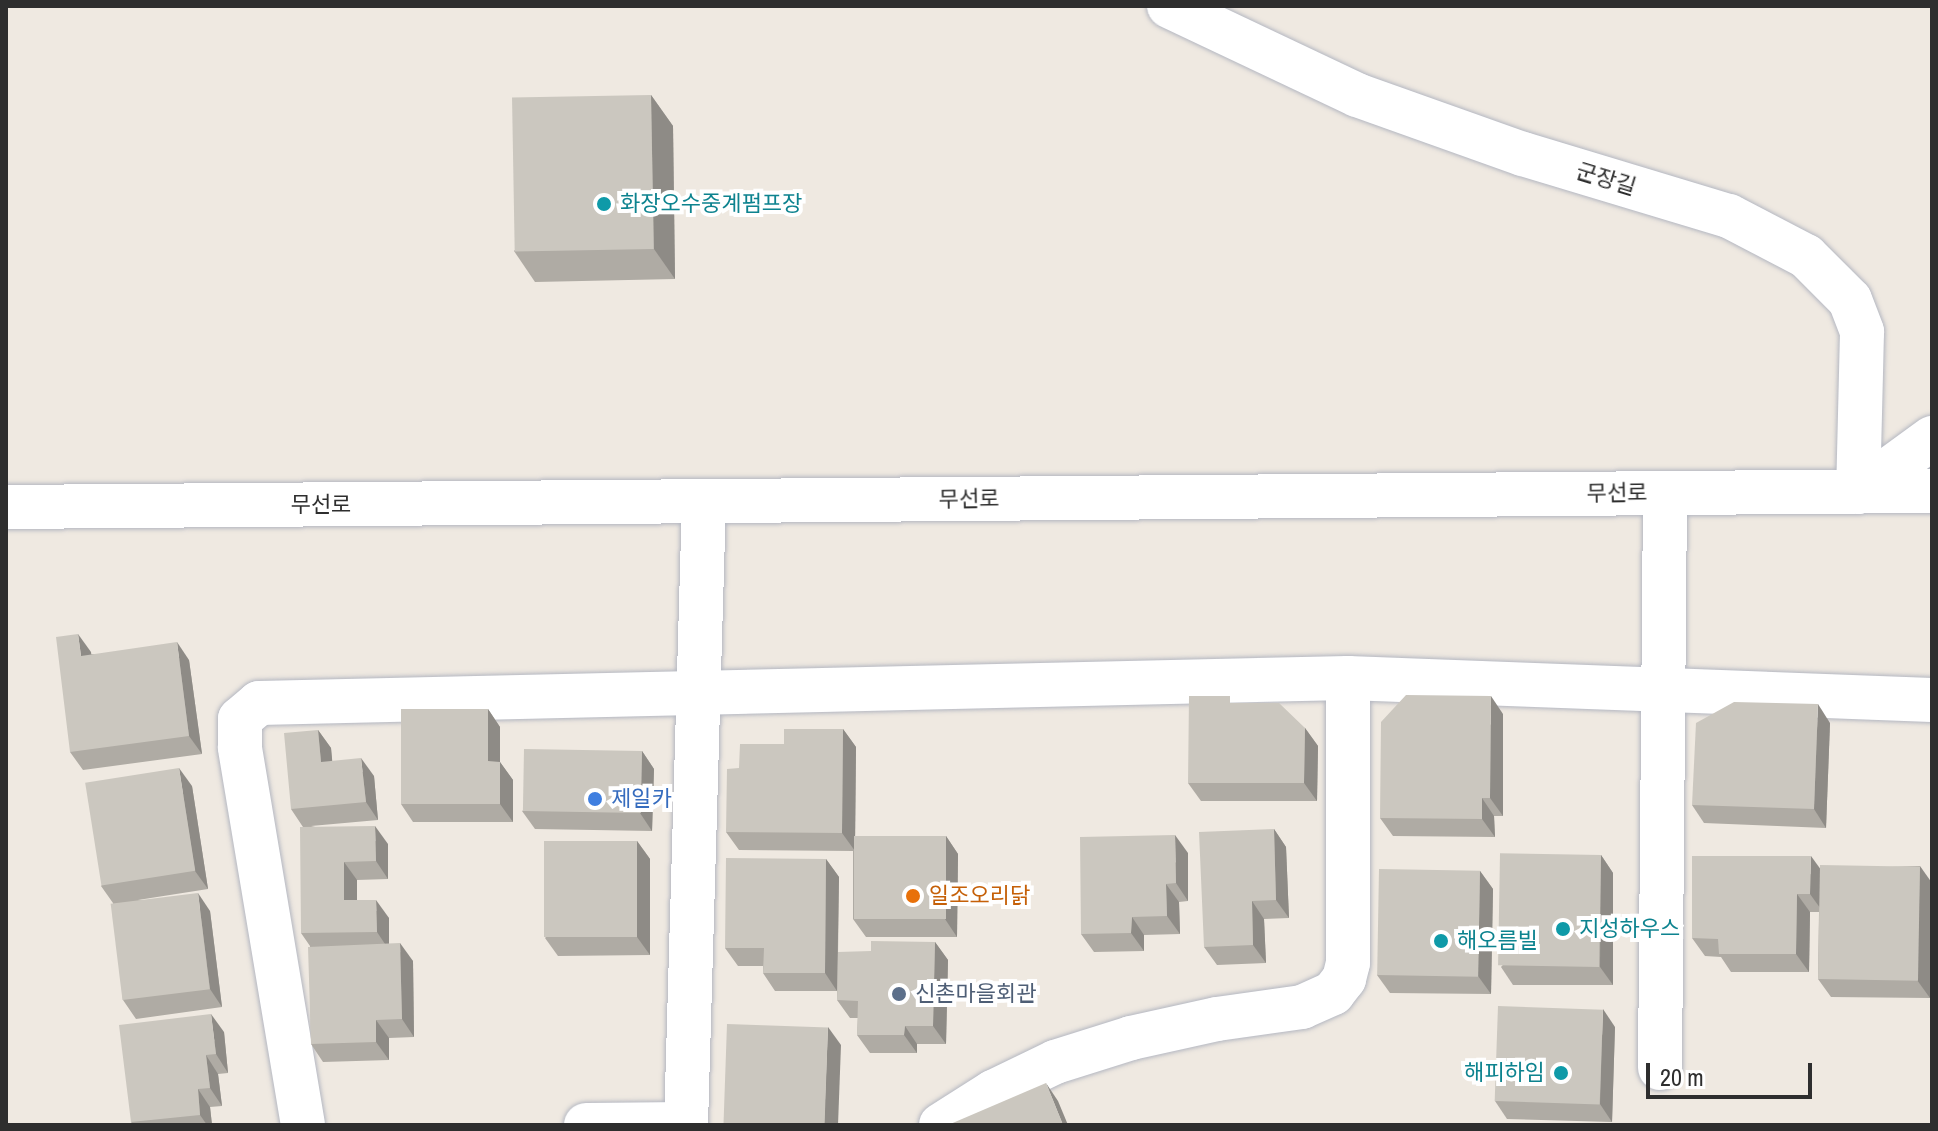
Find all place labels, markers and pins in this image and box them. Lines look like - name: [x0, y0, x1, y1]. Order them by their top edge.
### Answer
- place label: 화장오수중계펌프장: [620, 191, 802, 217]
- marker: 화장오수중계펌프장: [595, 195, 613, 213]
- place label: 제일카: [611, 786, 672, 812]
- marker: 제일카: [586, 790, 604, 808]
- place label: 일조오리닭: [929, 883, 1030, 909]
- marker: 일조오리닭: [904, 887, 922, 905]
- place label: 지성하우스: [1579, 916, 1680, 942]
- marker: 지성하우스: [1554, 920, 1572, 938]
- place label: 해오름빌: [1457, 928, 1538, 954]
- marker: 해오름빌: [1432, 932, 1450, 950]
- place label: 신촌마을회관: [915, 981, 1036, 1007]
- marker: 신촌마을회관: [890, 985, 908, 1003]
- place label: 해피하임: [1464, 1060, 1545, 1086]
- marker: 해피하임: [1552, 1064, 1570, 1082]

